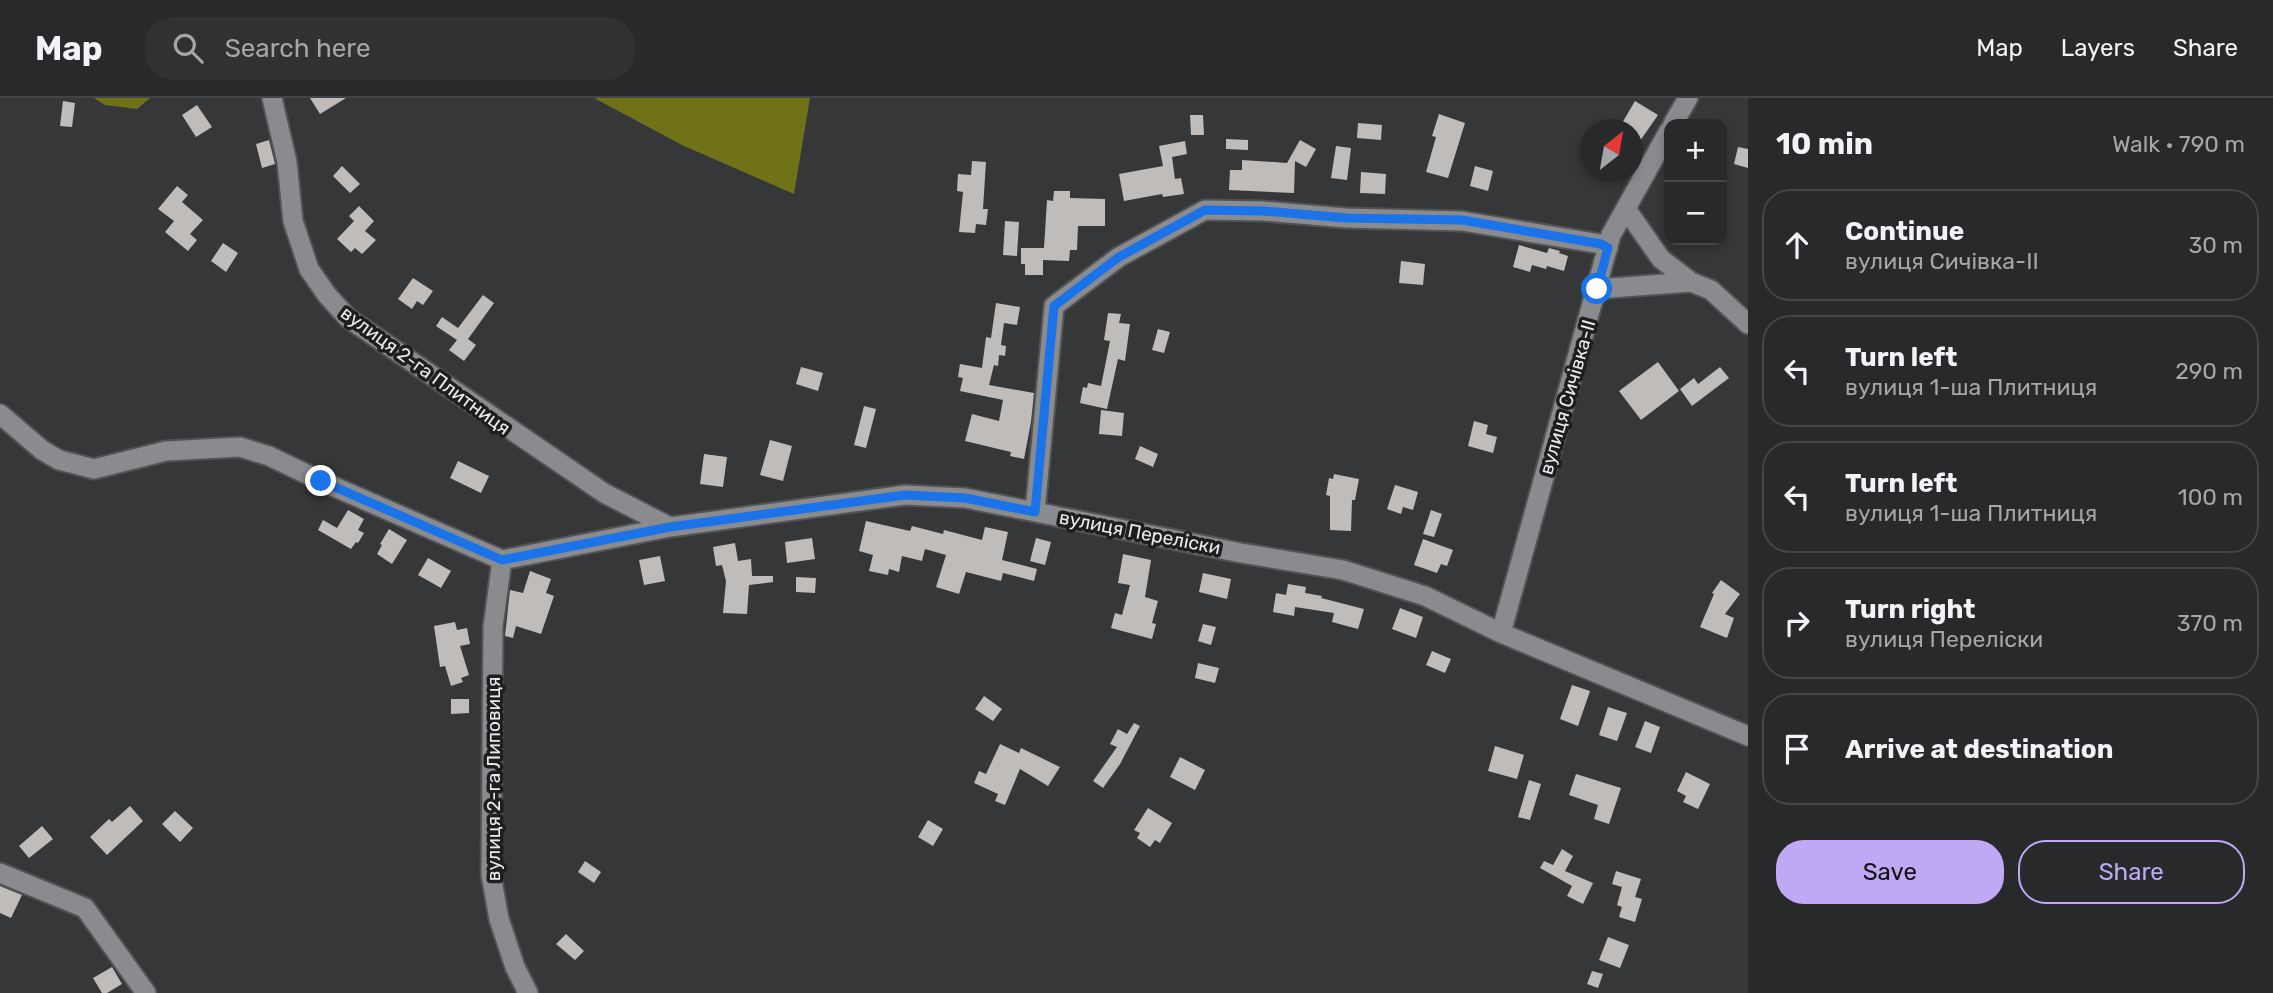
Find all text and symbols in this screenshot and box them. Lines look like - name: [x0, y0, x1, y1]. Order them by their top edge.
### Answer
- search box: [145, 17, 635, 80]
- text: Map: [35, 29, 103, 68]
- icon: search: [169, 29, 207, 67]
- text: Search here: [225, 33, 370, 64]
- text: Map: [1976, 34, 2023, 62]
- text: Layers: [2061, 34, 2135, 62]
- text: Share: [2173, 34, 2238, 62]
- north arrow: [1580, 119, 1643, 182]
- map controls: [1664, 119, 1727, 245]
- button: +: [1664, 119, 1727, 182]
- text: 10 min: [1776, 126, 1873, 162]
- text: Walk · 790 m: [2112, 130, 2245, 158]
- button: −: [1664, 182, 1727, 245]
- text: Continue: [1845, 216, 1964, 247]
- icon: ahead: [1778, 226, 1816, 264]
- text: 30 m: [2188, 231, 2243, 259]
- text: вулиця Сичівка-II: [1845, 247, 2039, 275]
- route start: [1581, 273, 1612, 304]
- street label: вулиця 2-га Плитниця: [336, 301, 515, 440]
- street label: вулиця Сичівка-II: [1534, 317, 1601, 477]
- text: Turn left: [1845, 342, 1957, 373]
- icon: left: [1778, 352, 1816, 390]
- text: 290 m: [2175, 357, 2243, 385]
- text: вулиця 1-ша Плитниця: [1845, 373, 2097, 401]
- route end: [305, 465, 336, 496]
- text: Turn left: [1845, 468, 1957, 499]
- icon: left: [1778, 478, 1816, 516]
- text: 100 m: [2178, 483, 2243, 511]
- text: вулиця 1-ша Плитниця: [1845, 499, 2097, 527]
- street label: вулиця Переліски: [1057, 506, 1222, 559]
- text: Turn right: [1845, 594, 1975, 625]
- icon: right: [1778, 604, 1816, 642]
- text: 370 m: [2177, 609, 2243, 637]
- text: вулиця Переліски: [1845, 625, 2043, 653]
- street label: вулиця 2-га Липовиця: [482, 677, 505, 881]
- icon: arrive: [1778, 730, 1816, 768]
- text: Arrive at destination: [1845, 734, 2113, 765]
- button: Save: [1776, 840, 2004, 904]
- button: Share: [2018, 840, 2245, 904]

